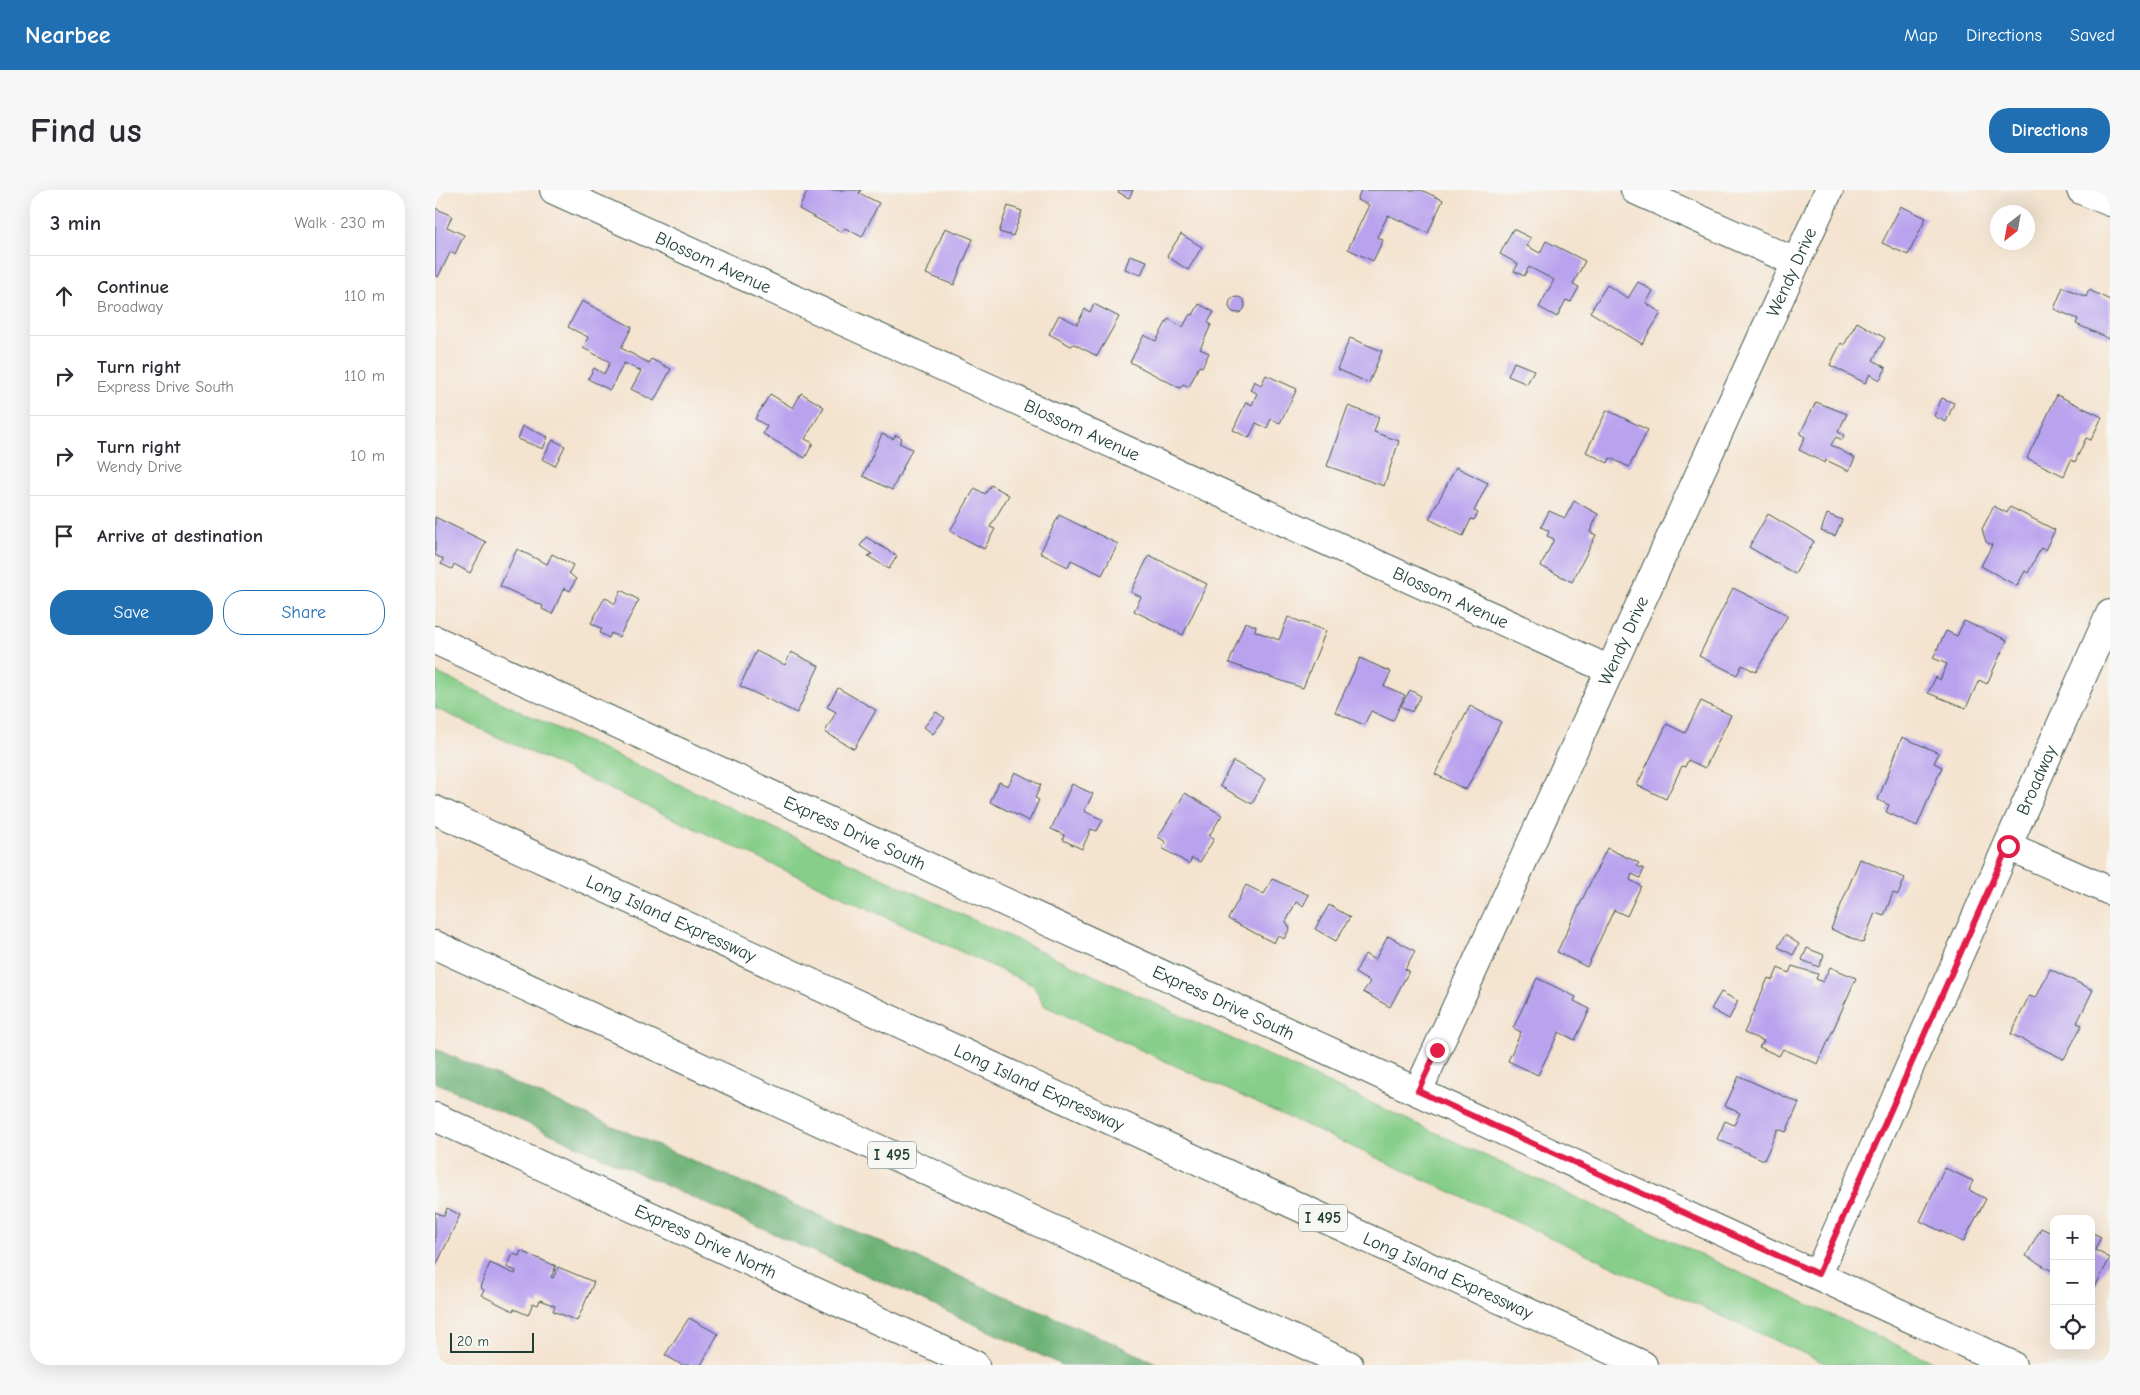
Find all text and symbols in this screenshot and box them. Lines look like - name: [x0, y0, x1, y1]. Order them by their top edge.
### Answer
- text: Nearbee: [25, 21, 110, 49]
- text: Map: [1904, 25, 1938, 46]
- text: Directions: [1966, 25, 2042, 46]
- text: Saved: [2070, 25, 2115, 46]
- button: Directions: [1989, 108, 2110, 153]
- text: Find us: [30, 110, 142, 151]
- north arrow: [1990, 205, 2035, 250]
- text: 3 min: [50, 211, 101, 235]
- text: Walk · 230 m: [294, 214, 385, 232]
- street label: Wendy Drive: [1762, 224, 1821, 320]
- street label: Blossom Avenue: [652, 227, 774, 298]
- text: Continue: [97, 276, 169, 298]
- icon: ahead: [50, 282, 78, 310]
- text: 110 m: [344, 287, 385, 305]
- text: Broadway: [97, 298, 163, 316]
- text: Turn right: [97, 356, 181, 378]
- icon: right: [50, 362, 78, 390]
- text: 110 m: [344, 367, 385, 385]
- text: Express Drive South: [97, 378, 234, 396]
- street label: Blossom Avenue: [1021, 395, 1143, 465]
- text: Turn right: [97, 436, 181, 458]
- icon: right: [50, 442, 78, 470]
- text: 10 m: [350, 447, 385, 465]
- text: Wendy Drive: [97, 458, 182, 476]
- icon: arrive: [50, 522, 78, 550]
- text: Arrive at destination: [97, 525, 263, 547]
- street label: Blossom Avenue: [1390, 562, 1512, 633]
- button: Save: [50, 590, 213, 635]
- button: Share: [223, 590, 385, 635]
- street label: Wendy Drive: [1594, 593, 1653, 689]
- street label: Broadway: [2012, 741, 2061, 818]
- street label: Express Drive South: [780, 791, 929, 875]
- route start: [1997, 835, 2020, 858]
- street label: Long Island Expressway: [583, 870, 760, 967]
- street label: Express Drive South: [1149, 961, 1298, 1044]
- route end: [1426, 1039, 1449, 1062]
- street label: Long Island Expressway: [951, 1040, 1128, 1136]
- road number: I 495: [868, 1142, 916, 1168]
- street label: Express Drive North: [631, 1200, 780, 1283]
- road number: I 495: [1299, 1204, 1347, 1232]
- map controls: [2050, 1215, 2095, 1350]
- button: +: [2050, 1215, 2095, 1260]
- street label: Long Island Expressway: [1360, 1227, 1537, 1324]
- button: −: [2050, 1260, 2095, 1305]
- button: locate: [2050, 1305, 2095, 1350]
- scale bar: [450, 1330, 534, 1353]
- text: 20 m: [457, 1333, 489, 1350]

